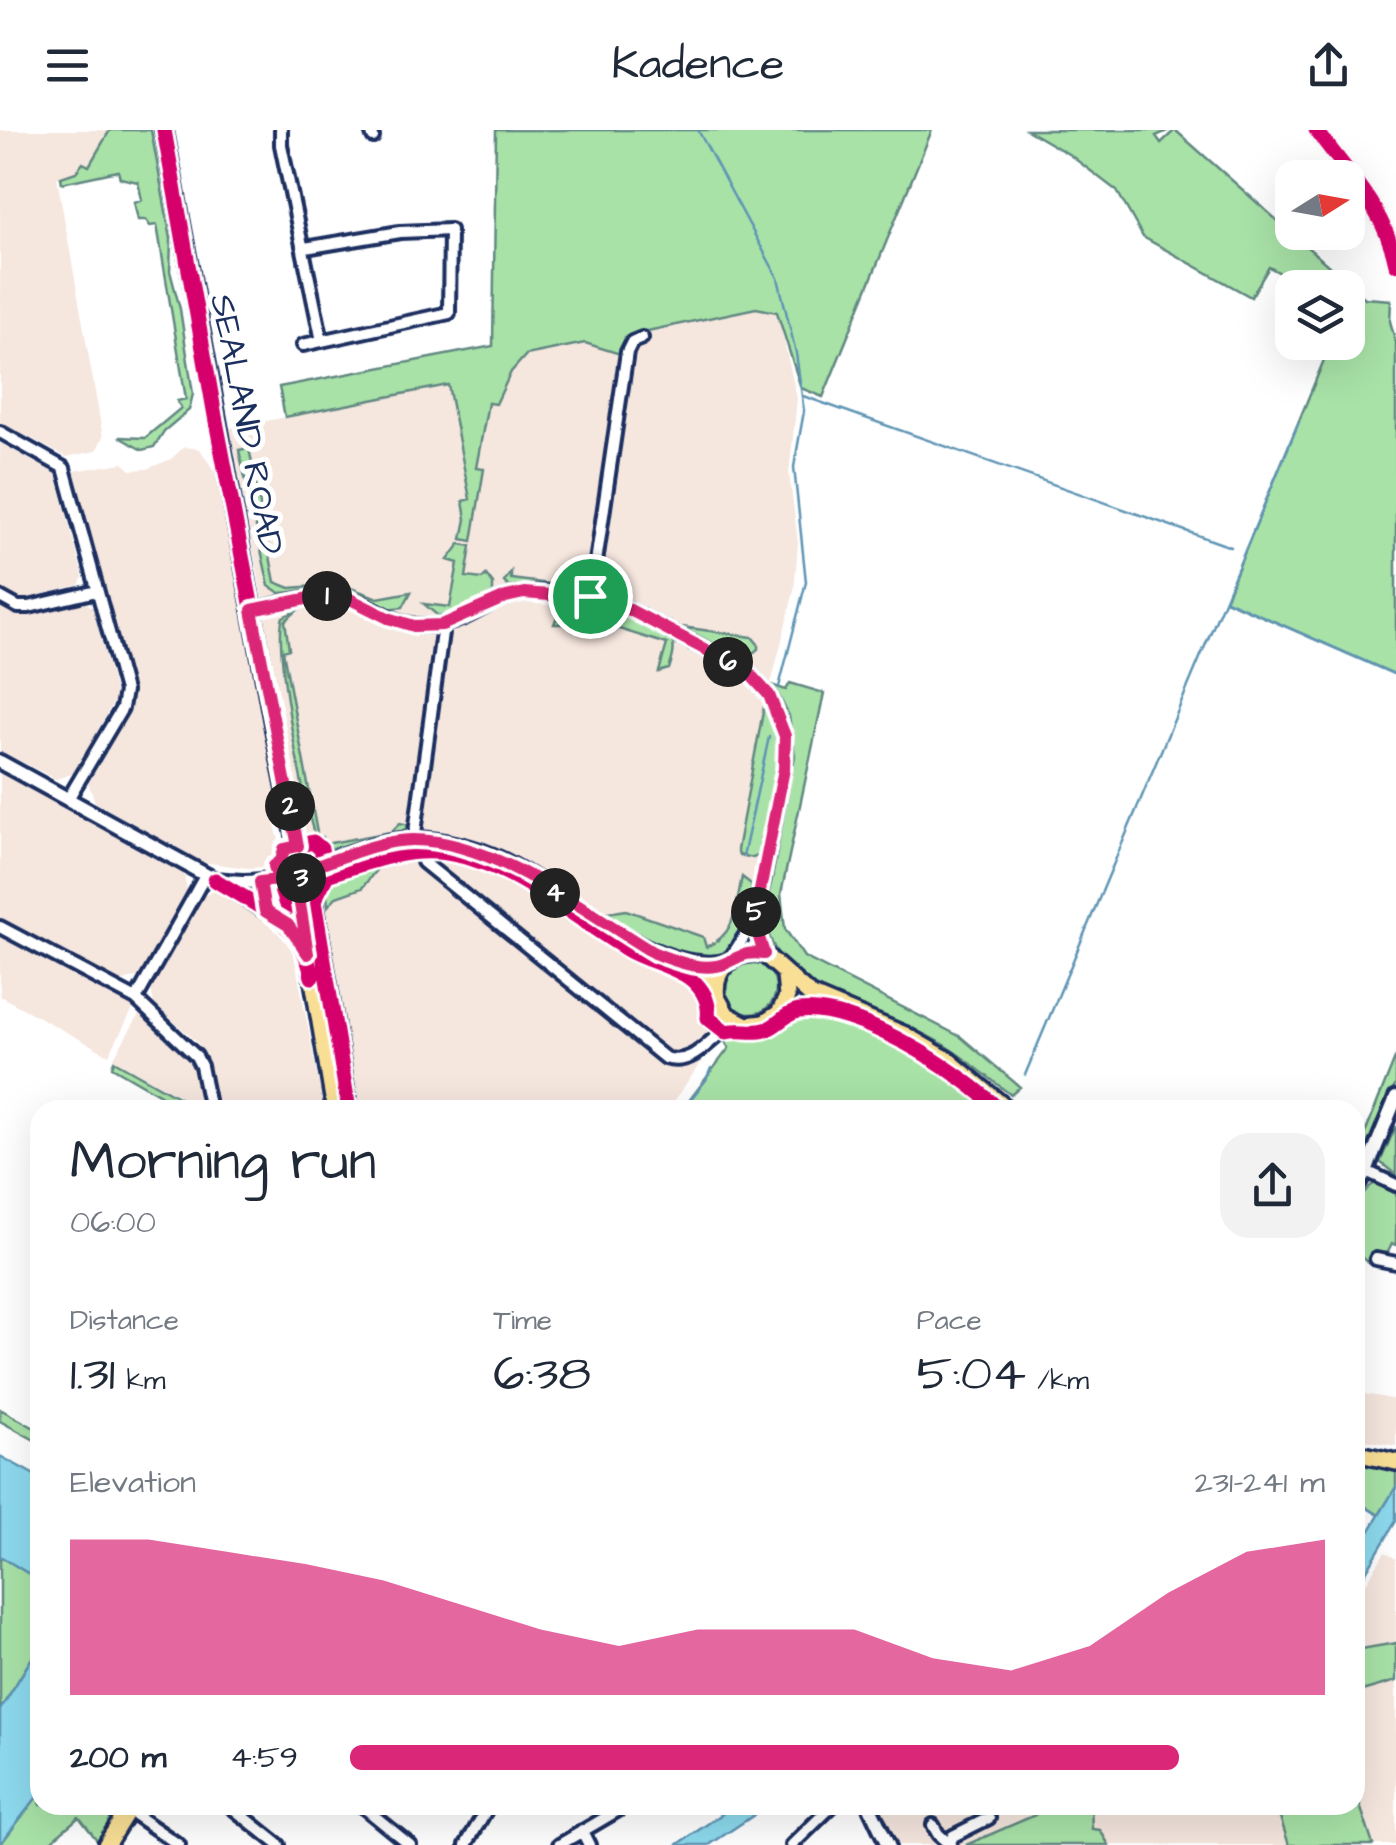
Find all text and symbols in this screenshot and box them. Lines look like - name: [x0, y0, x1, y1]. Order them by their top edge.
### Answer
- text: Kadence: [612, 34, 784, 96]
- icon: menu: [40, 38, 95, 93]
- icon: share: [1301, 38, 1356, 93]
- north arrow: [1275, 160, 1365, 250]
- map controls: [1275, 160, 1365, 360]
- button: layers: [1275, 270, 1365, 360]
- street label: SEALAND ROAD: [197, 290, 296, 559]
- pin: [548, 554, 633, 639]
- icon: arrive: [563, 569, 618, 624]
- pin: 1: [302, 571, 352, 621]
- text: 1: [325, 576, 329, 615]
- pin: 6: [703, 637, 753, 687]
- text: 6: [719, 642, 737, 681]
- pin: 2: [265, 781, 315, 831]
- text: 2: [282, 786, 298, 825]
- pin: 3: [276, 853, 326, 903]
- text: 3: [294, 858, 308, 897]
- pin: 4: [530, 868, 580, 918]
- text: 4: [545, 873, 565, 912]
- pin: 5: [731, 887, 781, 937]
- text: 5: [746, 892, 766, 931]
- text: Morning run: [70, 1124, 376, 1200]
- button: share: [1220, 1133, 1325, 1238]
- text: 06:00: [70, 1200, 156, 1245]
- text: Distance: [70, 1301, 179, 1340]
- text: Time: [493, 1301, 552, 1340]
- text: Pace: [917, 1301, 982, 1340]
- text: 1.31: [70, 1340, 115, 1409]
- text: 6:38: [493, 1340, 591, 1409]
- text: 5:04: [917, 1340, 1026, 1409]
- text: km: [115, 1361, 165, 1400]
- text: /km: [1026, 1361, 1089, 1400]
- text: Elevation: [70, 1460, 196, 1505]
- text: 231–241 m: [1194, 1460, 1325, 1505]
- text: 200 m: [70, 1735, 166, 1780]
- text: 4:59: [230, 1735, 298, 1780]

